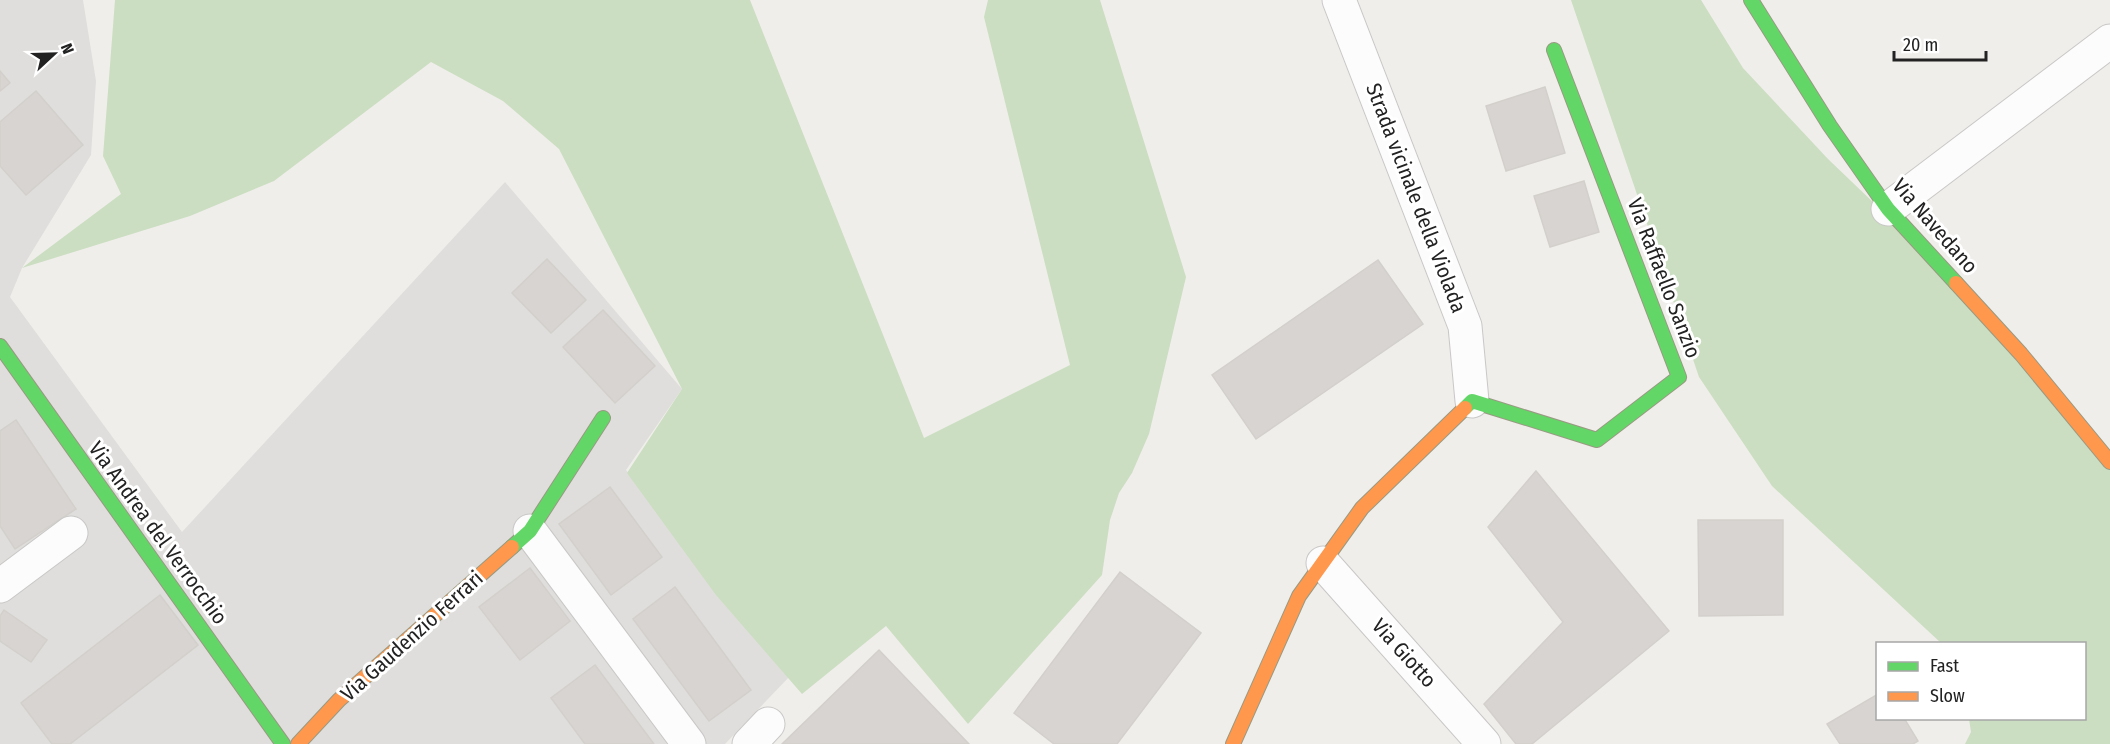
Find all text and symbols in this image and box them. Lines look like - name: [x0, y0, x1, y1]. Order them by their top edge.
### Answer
- north arrow: [24, 24, 84, 84]
- scale bar: [1894, 24, 1986, 62]
- text: 20 m: [1903, 34, 1938, 56]
- text: N: [57, 41, 78, 57]
- street label: Strada vicinale della Violada: [1360, 80, 1472, 316]
- street label: Via Navedano: [1887, 173, 1983, 279]
- street label: Via Raffaello Sanzio: [1622, 194, 1706, 362]
- street label: Via Andrea del Verrocchio: [83, 437, 233, 629]
- street label: Via Gaudenzio Ferrari: [335, 565, 489, 707]
- street label: Via Giotto: [1366, 613, 1442, 693]
- legend: [1876, 642, 2086, 720]
- text: Fast: [1930, 655, 1959, 677]
- text: Slow: [1930, 685, 1965, 707]

